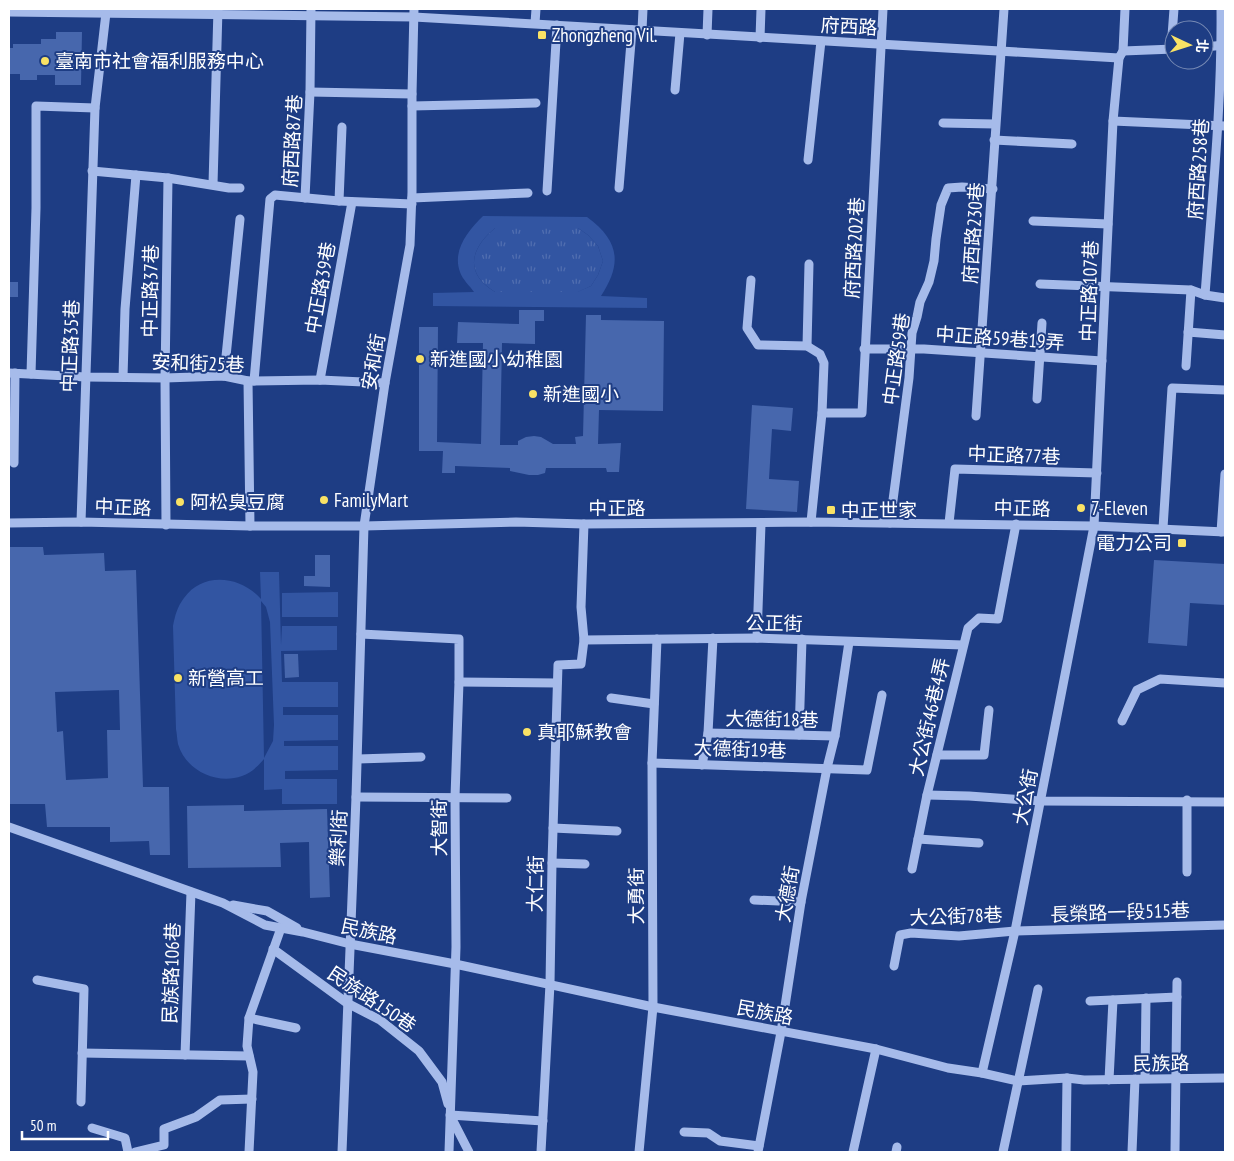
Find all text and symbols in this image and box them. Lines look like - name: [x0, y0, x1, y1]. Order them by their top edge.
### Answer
- street label: 府西路: [820, 13, 878, 39]
- north arrow: [1164, 20, 1214, 70]
- place label: Zhongzheng Vil.: [552, 23, 657, 47]
- marker: Zhongzheng Vil.: [536, 29, 548, 41]
- text: 北: [1193, 38, 1211, 54]
- place label: 臺南市社會福利服務中心: [55, 49, 264, 73]
- marker: 臺南市社會福利服務中心: [39, 55, 51, 67]
- street label: 府西路87巷: [278, 94, 306, 188]
- street label: 府西路258巷: [1182, 117, 1214, 221]
- street label: 府西路230巷: [957, 181, 989, 285]
- street label: 府西路202巷: [839, 197, 869, 299]
- street label: 中正路39巷: [300, 240, 340, 336]
- street label: 中正路107巷: [1075, 240, 1103, 342]
- street label: 中正路37巷: [137, 244, 163, 338]
- street label: 中正路35巷: [56, 299, 84, 393]
- street label: 中正路59巷: [878, 311, 914, 407]
- street label: 中正路59巷19弄: [935, 322, 1065, 354]
- street label: 安和街: [356, 332, 390, 392]
- place label: 新進國小幼稚園: [430, 347, 563, 371]
- street label: 安和街25巷: [151, 349, 245, 377]
- marker: 新進國小幼稚園: [414, 353, 426, 365]
- place label: 新進國小: [543, 382, 619, 406]
- marker: 新進國小: [527, 388, 539, 400]
- street label: 中正路77巷: [967, 441, 1061, 469]
- place label: FamilyMart: [334, 488, 409, 512]
- place label: 阿松臭豆腐: [190, 490, 285, 514]
- street label: 中正路: [94, 494, 152, 520]
- marker: FamilyMart: [318, 494, 330, 506]
- marker: 阿松臭豆腐: [174, 496, 186, 508]
- street label: 中正路: [588, 496, 646, 520]
- street label: 中正路: [993, 496, 1051, 520]
- place label: 7-Eleven: [1091, 496, 1148, 520]
- place label: 中正世家: [841, 498, 917, 522]
- marker: 7-Eleven: [1075, 502, 1087, 514]
- marker: 中正世家: [825, 504, 837, 516]
- place label: 電力公司: [1096, 531, 1172, 555]
- marker: 電力公司: [1176, 537, 1188, 549]
- street label: 公正街: [745, 611, 803, 635]
- street label: 大公街46巷4弄: [904, 656, 954, 778]
- place label: 新營高工: [188, 666, 264, 690]
- marker: 新營高工: [172, 672, 184, 684]
- street label: 大德街18巷: [725, 706, 819, 732]
- place label: 真耶穌教會: [537, 720, 632, 744]
- marker: 真耶穌教會: [521, 726, 533, 738]
- street label: 大德街19巷: [693, 735, 787, 763]
- street label: 大公街: [1008, 767, 1042, 827]
- street label: 大智街: [427, 799, 451, 857]
- street label: 樂利街: [325, 809, 351, 867]
- street label: 大仁街: [523, 855, 547, 913]
- street label: 大德街: [770, 864, 804, 924]
- street label: 大勇街: [624, 867, 648, 925]
- street label: 長榮路一段515巷: [1050, 898, 1190, 926]
- street label: 大公街78巷: [909, 902, 1003, 930]
- street label: 民族路: [339, 913, 399, 949]
- street label: 民族路106巷: [157, 922, 185, 1024]
- street label: 民族路150巷: [323, 961, 421, 1037]
- street label: 民族路: [735, 995, 795, 1029]
- street label: 民族路: [1132, 1051, 1190, 1075]
- scale bar: [22, 1108, 109, 1140]
- text: 50 m: [30, 1116, 56, 1135]

